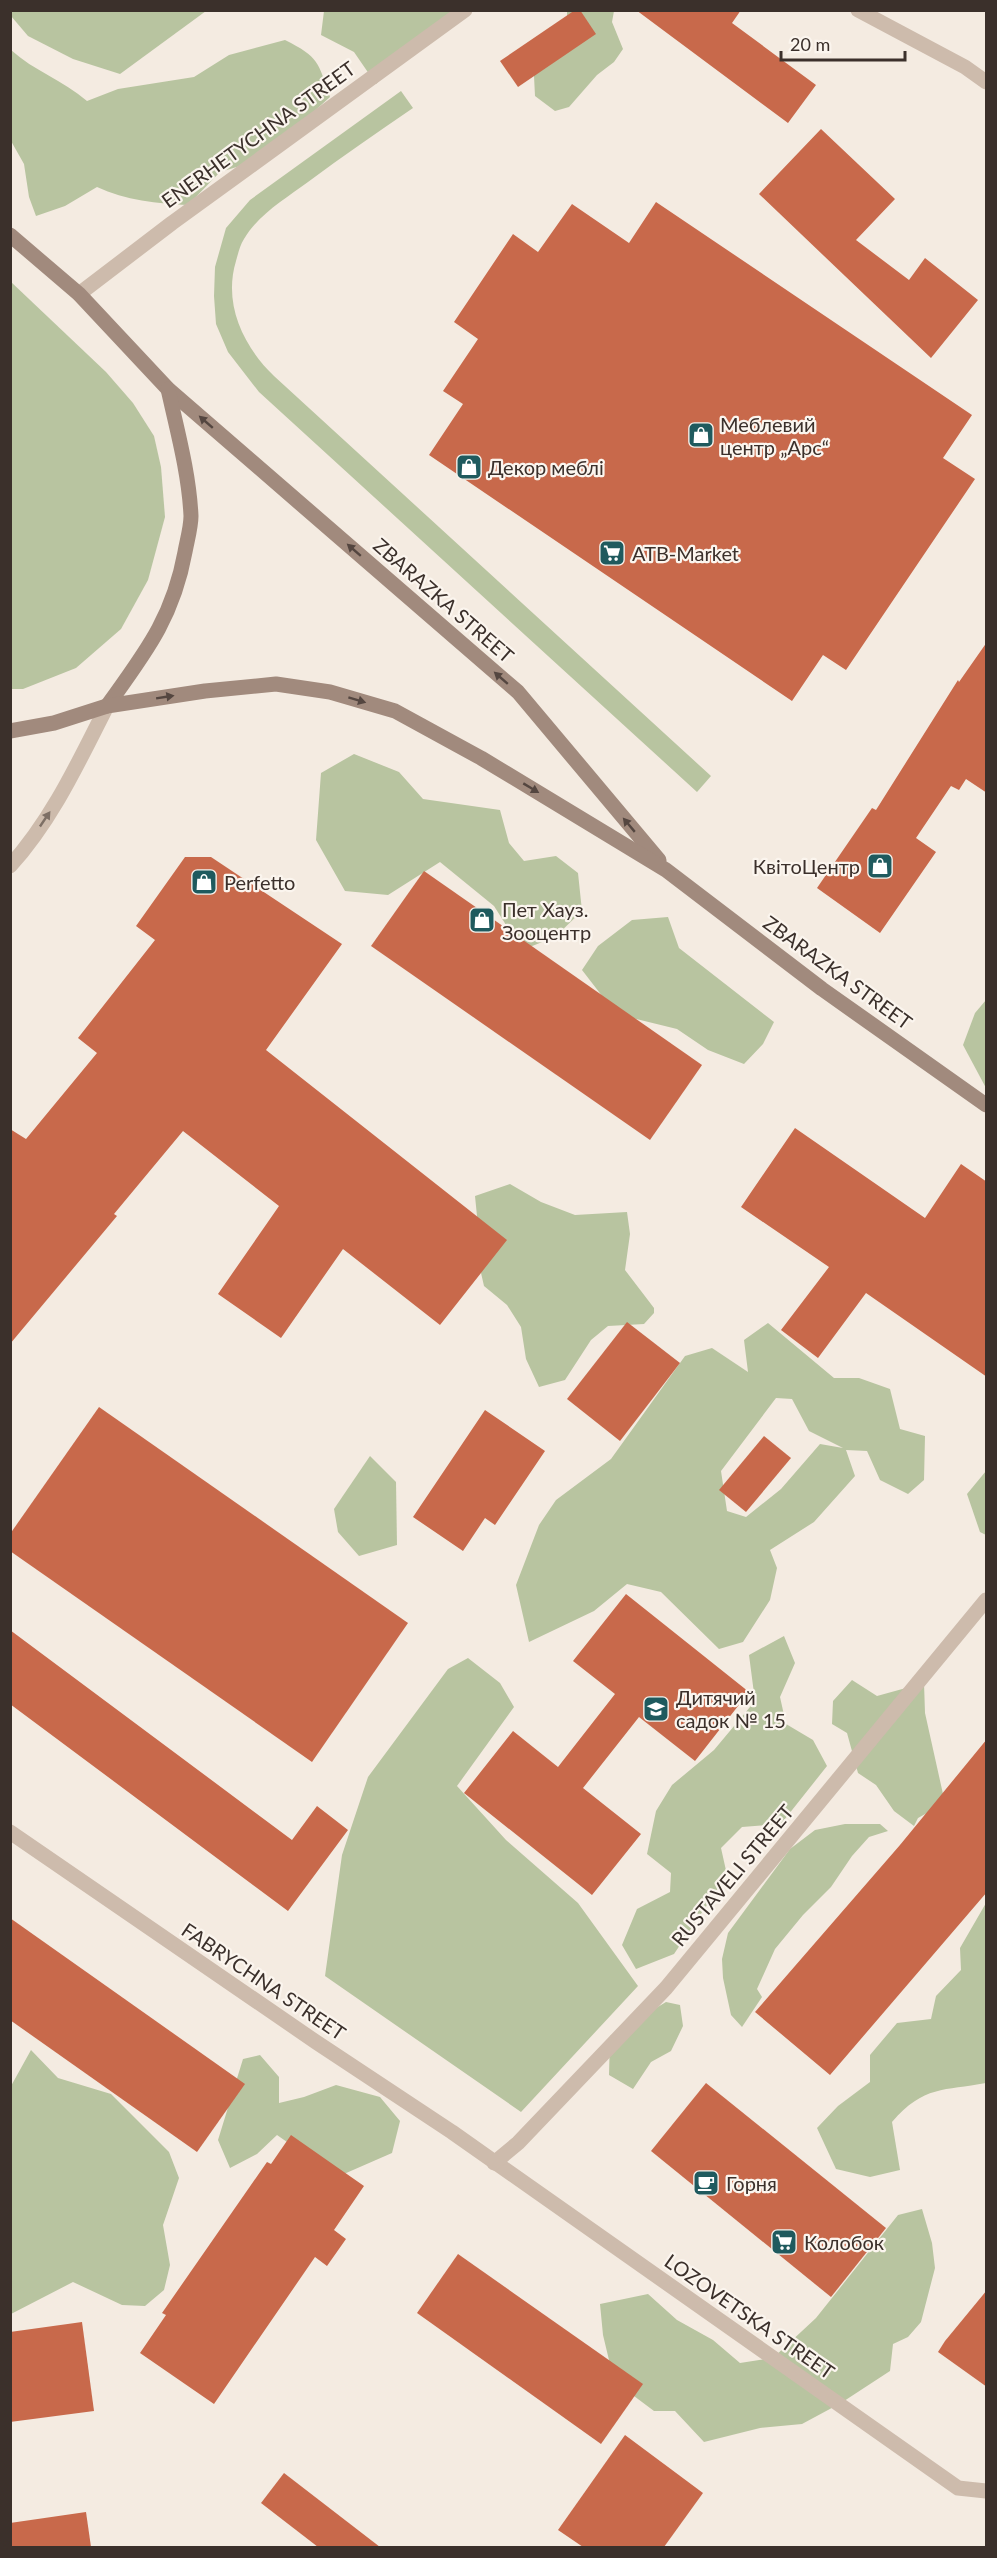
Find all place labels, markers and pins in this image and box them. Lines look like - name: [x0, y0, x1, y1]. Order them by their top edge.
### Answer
- place label: Меблевий центр „Арс“: [720, 412, 829, 459]
- shop icon: Меблевий центр „Арс“: [686, 420, 716, 450]
- shop icon: Декор меблі: [454, 452, 484, 482]
- place label: Декор меблі: [488, 455, 604, 479]
- supermarket icon: ATB-Market: [597, 538, 627, 568]
- place label: ATB-Market: [632, 541, 739, 565]
- shop icon: КвітоЦентр: [865, 851, 895, 881]
- place label: КвітоЦентр: [753, 854, 860, 878]
- shop icon: Perfetto: [189, 867, 219, 897]
- place label: Perfetto: [224, 870, 295, 894]
- place label: Пет Хауз. Зооцентр: [502, 897, 591, 944]
- shop icon: Пет Хауз. Зооцентр: [467, 905, 497, 935]
- place label: Дитячий садок № 15: [676, 1685, 786, 1732]
- school or university icon: Дитячий садок № 15: [641, 1694, 671, 1724]
- cafe icon: Горня: [691, 2168, 721, 2198]
- place label: Горня: [726, 2171, 777, 2195]
- supermarket icon: Колобок: [769, 2227, 799, 2257]
- place label: Колобок: [804, 2230, 885, 2254]

